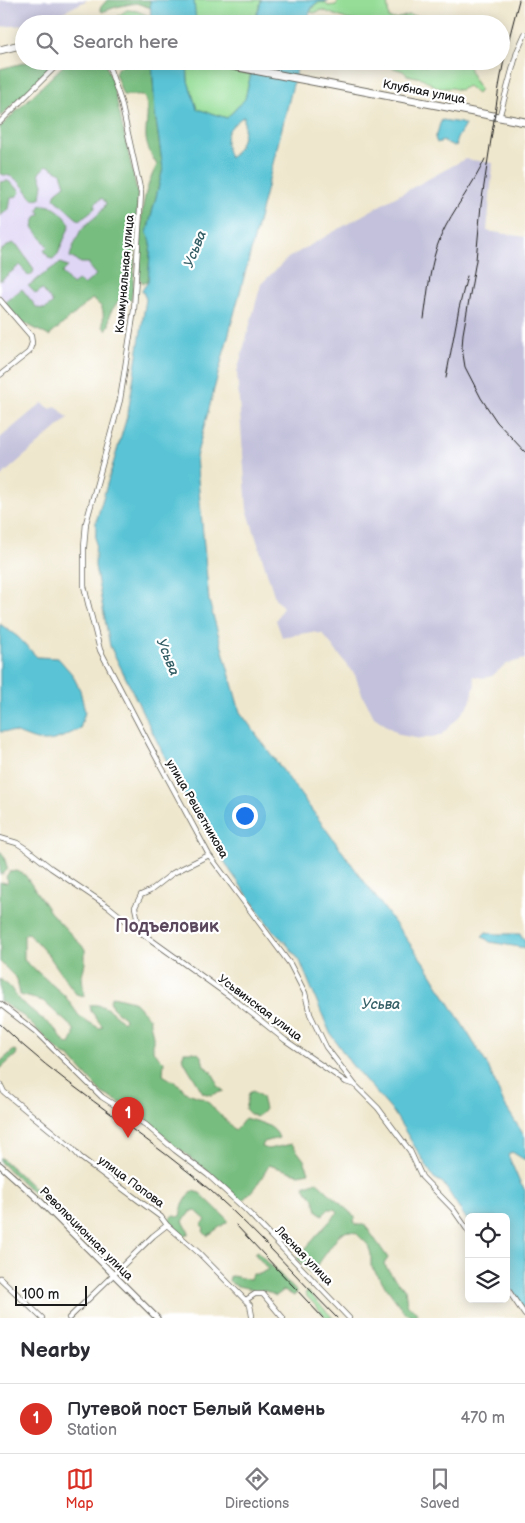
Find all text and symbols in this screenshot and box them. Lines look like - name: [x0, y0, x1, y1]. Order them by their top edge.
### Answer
- search box: [15, 15, 510, 70]
- icon: search: [33, 29, 61, 57]
- text: Search here: [73, 31, 178, 54]
- street label: Клубная улица: [382, 77, 466, 107]
- street label: Коммунальная улица: [112, 214, 138, 334]
- water label: Усьва: [180, 228, 210, 270]
- water label: Усьва: [153, 636, 183, 678]
- street label: улица Решетникова: [163, 757, 231, 861]
- your location: [232, 803, 258, 829]
- district label: Подъеловик: [115, 916, 219, 937]
- street label: Усьвинская улица: [215, 971, 305, 1045]
- water label: Усьва: [362, 996, 400, 1013]
- pin: 1: [112, 1097, 144, 1138]
- street label: улица Попова: [95, 1153, 167, 1211]
- street label: Революционная улица: [36, 1184, 136, 1284]
- map controls: [465, 1213, 510, 1303]
- button: locate: [465, 1213, 510, 1258]
- street label: Лесная улица: [271, 1222, 336, 1289]
- button: layers: [465, 1258, 510, 1303]
- scale bar: [15, 1283, 88, 1306]
- text: 100 m: [22, 1286, 59, 1303]
- text: Nearby: [20, 1338, 90, 1363]
- text: Путевой пост Белый Камень: [67, 1398, 325, 1421]
- text: 1: [33, 1409, 39, 1428]
- text: 470 m: [460, 1409, 505, 1428]
- text: Station: [67, 1421, 117, 1440]
- tab: Map: [66, 1465, 94, 1512]
- tab: Directions: [225, 1465, 289, 1512]
- tab: Saved: [420, 1465, 459, 1512]

